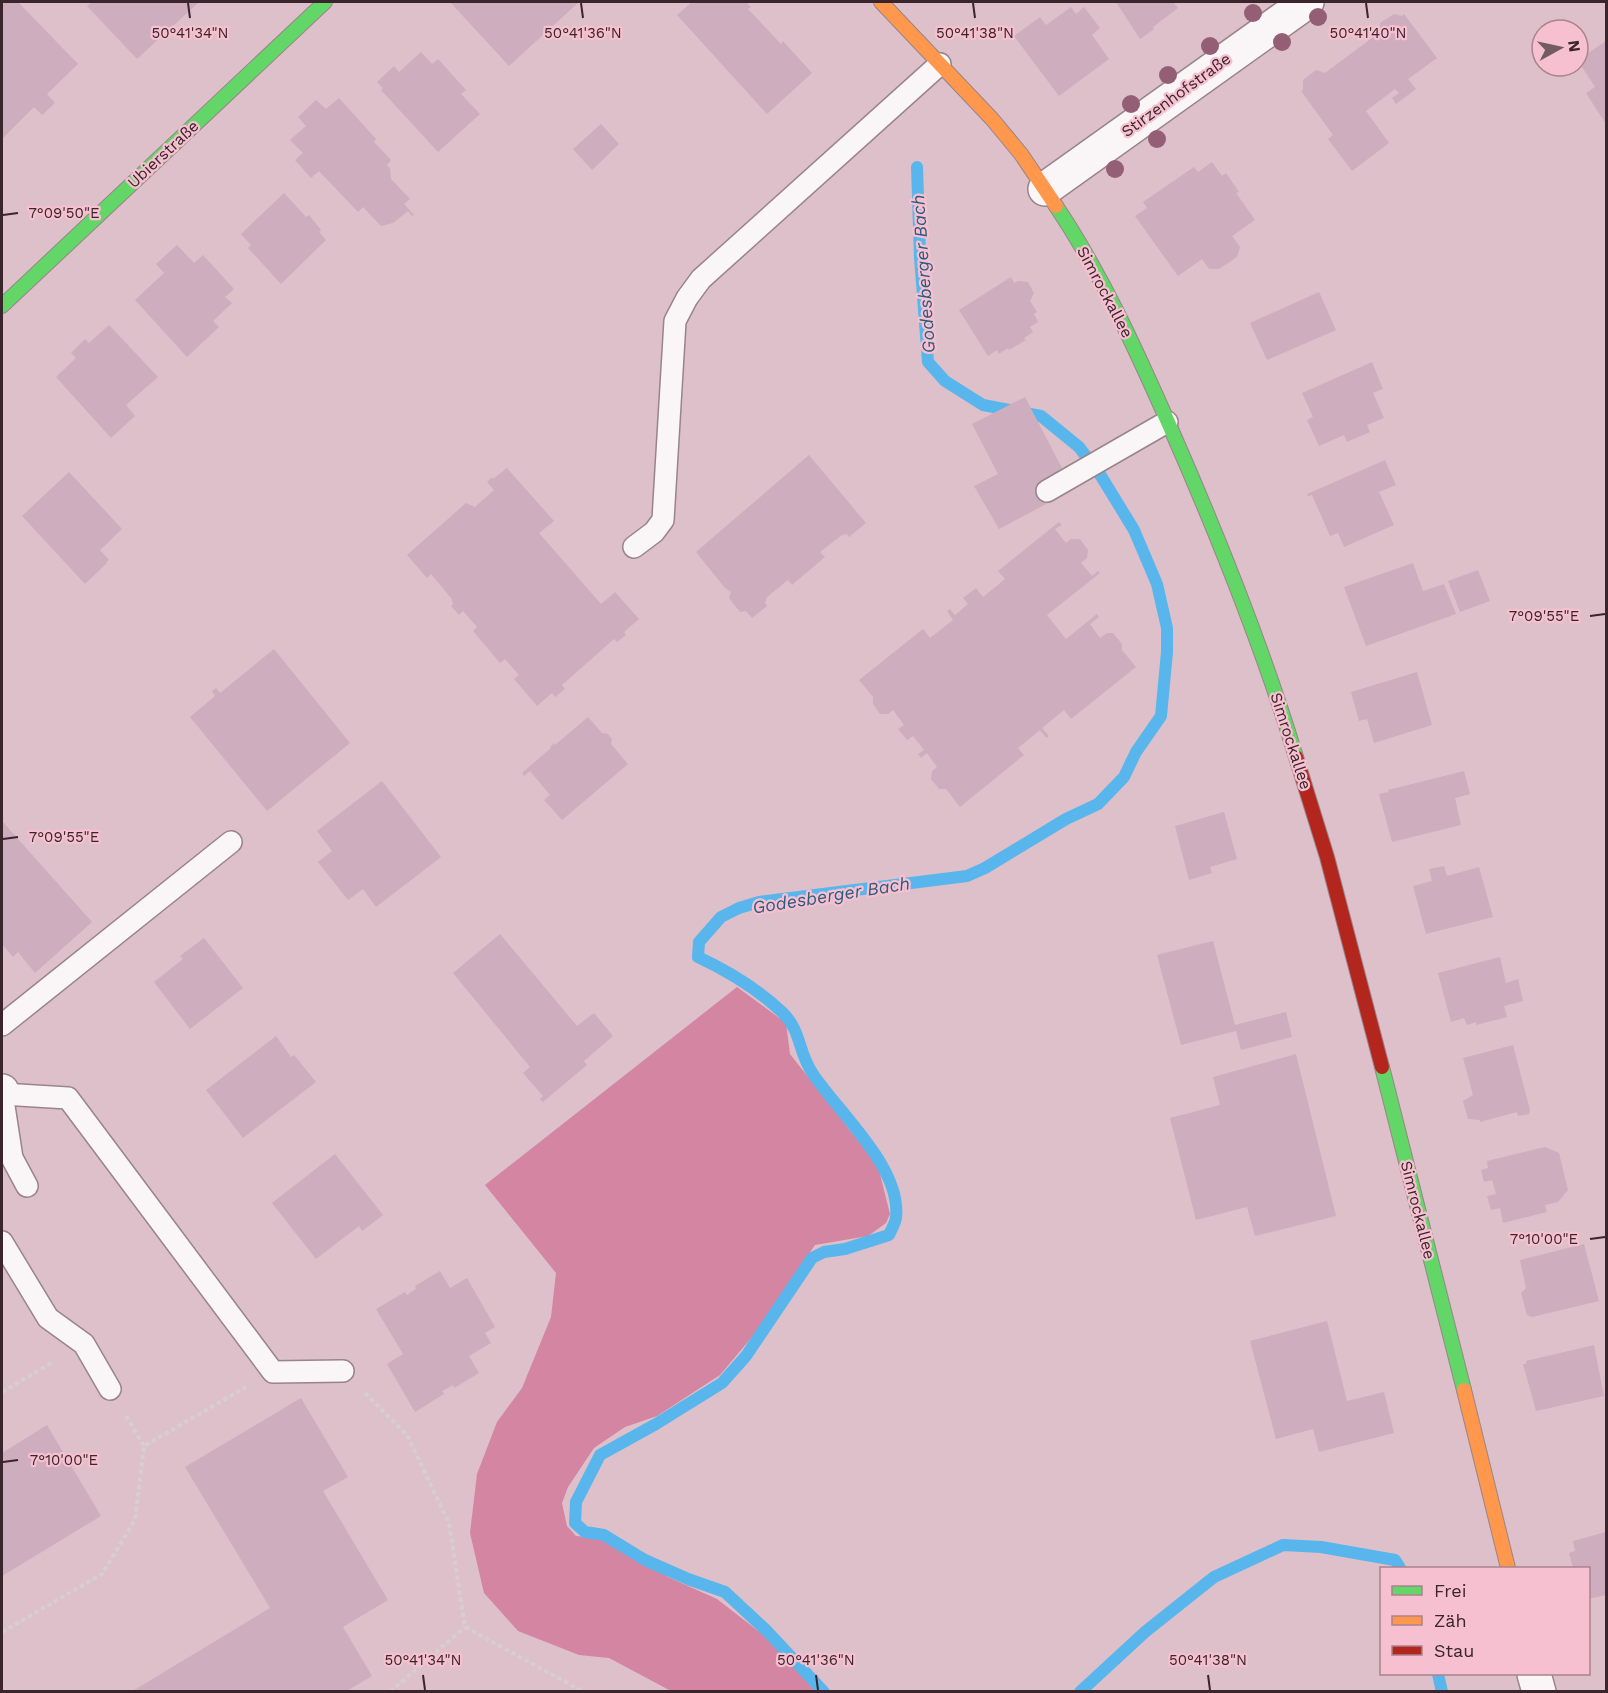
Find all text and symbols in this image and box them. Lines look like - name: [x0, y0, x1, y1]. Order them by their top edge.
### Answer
- north arrow: [1530, 18, 1590, 78]
- text: 50°41'34"N: [151, 24, 229, 42]
- text: 50°41'36"N: [544, 24, 622, 42]
- text: 50°41'38"N: [936, 24, 1014, 42]
- text: 50°41'40"N: [1329, 24, 1407, 42]
- text: N: [1564, 39, 1585, 53]
- street label: Stirzenhofstraße: [1118, 49, 1234, 141]
- street label: Ubierstraße: [123, 116, 203, 192]
- water label: Godesberger Bach: [907, 194, 939, 354]
- text: 7°09'50"E: [28, 204, 100, 222]
- street label: Simrockallee: [1073, 243, 1137, 341]
- text: 7°09'55"E: [1509, 607, 1579, 625]
- street label: Simrockallee: [1266, 690, 1316, 792]
- text: 7°09'55"E: [29, 828, 99, 846]
- water label: Godesberger Bach: [751, 872, 911, 918]
- street label: Simrockallee: [1397, 1159, 1439, 1261]
- text: 7°10'00"E: [1510, 1230, 1578, 1248]
- text: 7°10'00"E: [30, 1451, 98, 1469]
- legend: [1380, 1567, 1590, 1675]
- text: Frei: [1434, 1580, 1466, 1601]
- text: Zäh: [1434, 1610, 1467, 1631]
- text: Stau: [1434, 1640, 1474, 1661]
- text: 50°41'34"N: [384, 1651, 462, 1669]
- text: 50°41'36"N: [777, 1651, 855, 1669]
- text: 50°41'38"N: [1169, 1651, 1247, 1669]

